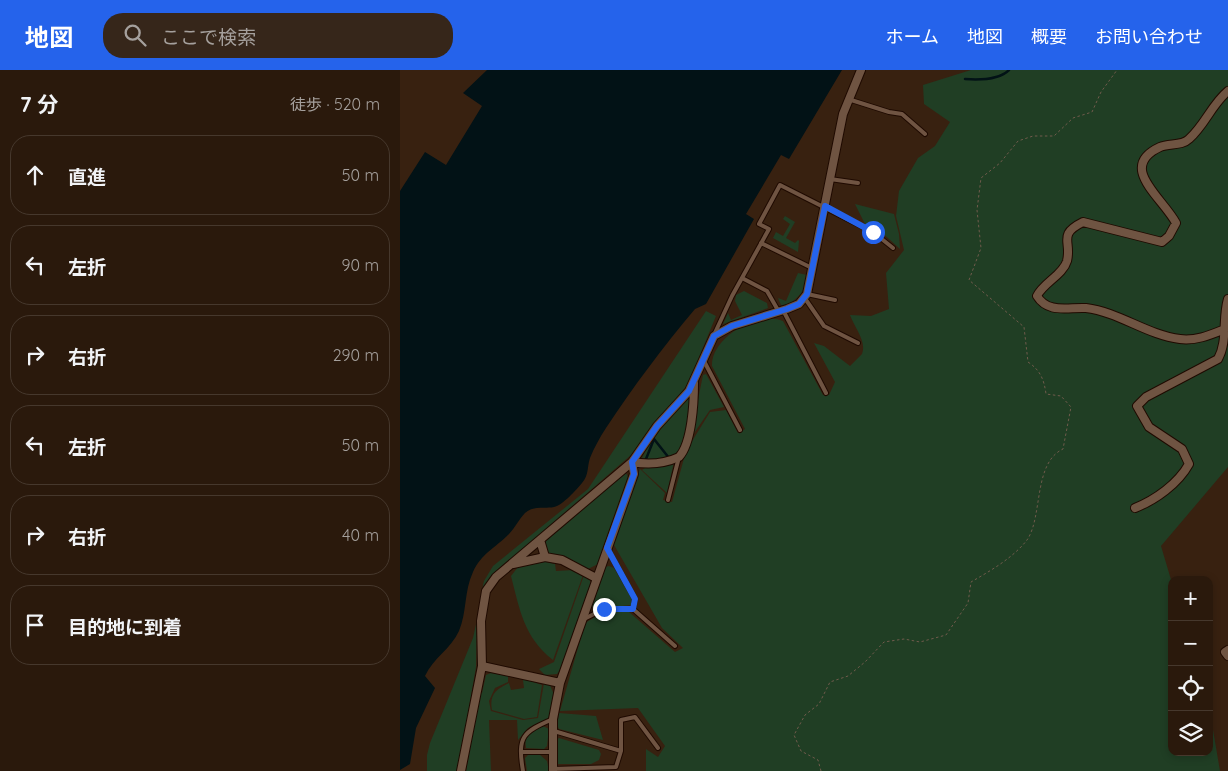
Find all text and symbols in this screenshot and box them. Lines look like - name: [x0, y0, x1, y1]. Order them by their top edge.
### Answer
- search box: [103, 13, 453, 58]
- icon: search: [121, 21, 149, 49]
- text: 地図: [25, 22, 73, 52]
- text: ここで検索: [161, 25, 256, 49]
- text: ホーム: [886, 25, 939, 48]
- text: 地図: [967, 25, 1003, 48]
- text: 概要: [1031, 25, 1067, 48]
- text: お問い合わせ: [1095, 25, 1203, 48]
- text: 7 分: [20, 91, 58, 117]
- text: 徒歩 · 520 m: [290, 94, 380, 114]
- icon: ahead: [21, 161, 49, 189]
- text: 直進: [68, 165, 106, 189]
- text: 50 m: [342, 165, 379, 185]
- route start: [862, 221, 885, 244]
- icon: left: [21, 251, 49, 279]
- text: 左折: [68, 255, 106, 279]
- text: 90 m: [342, 255, 379, 275]
- icon: right: [21, 341, 49, 369]
- text: 右折: [68, 345, 106, 369]
- text: 290 m: [333, 345, 379, 365]
- icon: left: [21, 431, 49, 459]
- text: 左折: [68, 435, 106, 459]
- text: 50 m: [342, 435, 379, 455]
- icon: right: [21, 521, 49, 549]
- text: 右折: [68, 525, 106, 549]
- text: 40 m: [342, 525, 379, 545]
- map controls: [1168, 576, 1213, 756]
- button: +: [1168, 576, 1213, 621]
- route end: [593, 598, 616, 621]
- icon: arrive: [21, 611, 49, 639]
- text: 目的地に到着: [68, 615, 182, 639]
- button: −: [1168, 621, 1213, 666]
- button: locate: [1168, 666, 1213, 711]
- button: layers: [1168, 711, 1213, 756]

